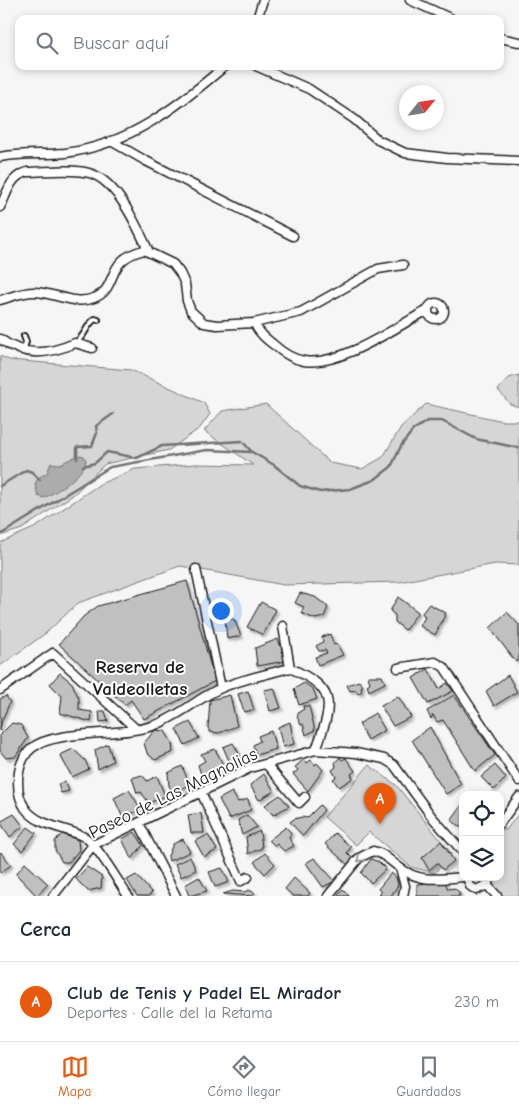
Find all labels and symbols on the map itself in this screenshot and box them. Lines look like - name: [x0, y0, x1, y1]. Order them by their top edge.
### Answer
- north arrow: [399, 85, 444, 130]
- your location: [208, 598, 234, 624]
- district label: Reserva de Valdeolletas: [93, 656, 187, 700]
- street label: Paseo de Las Magnolias: [86, 743, 261, 843]
- pin: A: [364, 783, 396, 824]
- one-way arrow: [356, 853, 365, 862]

